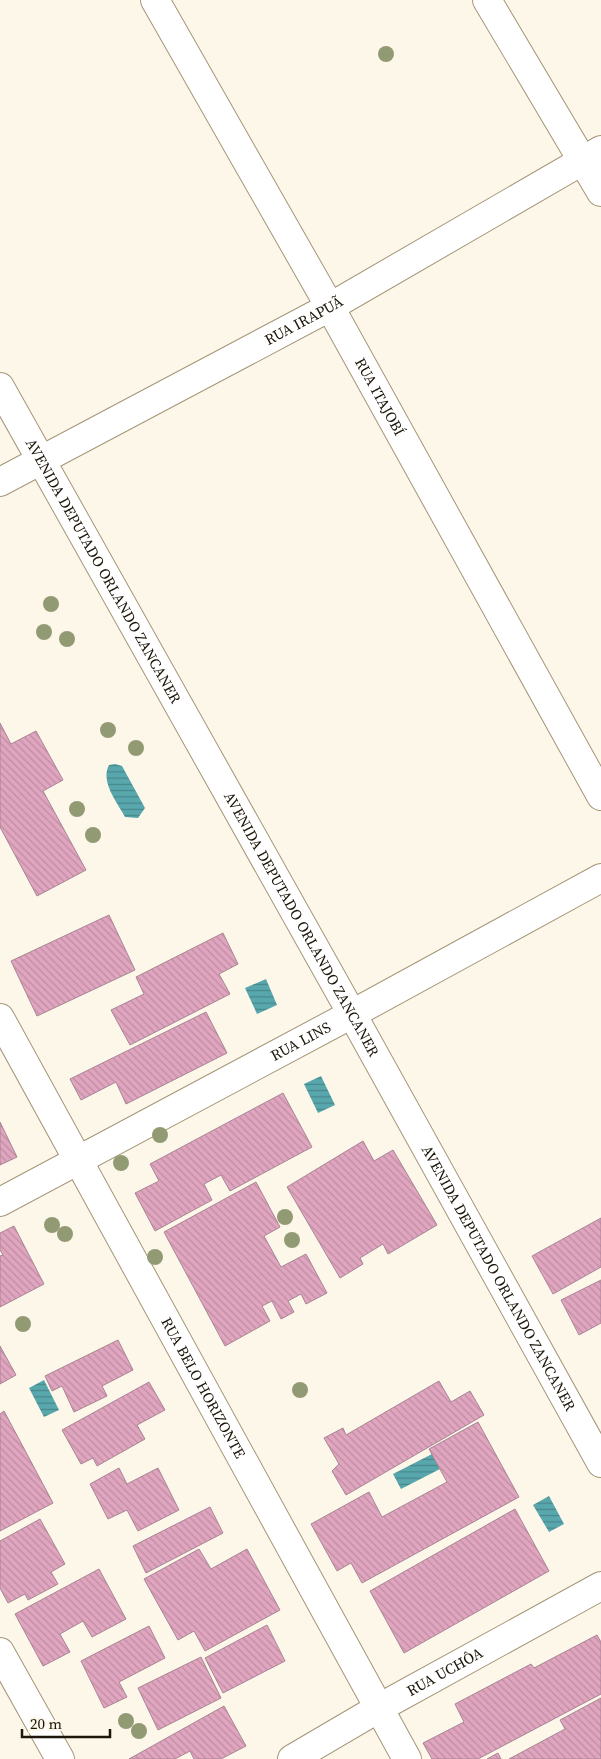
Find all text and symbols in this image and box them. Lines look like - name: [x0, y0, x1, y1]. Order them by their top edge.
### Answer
- street label: RUA IRAPUÃ: [261, 291, 347, 350]
- street label: RUA ITAJOBÍ: [350, 354, 410, 439]
- street label: AVENIDA DEPUTADO ORLANDO ZANCANER: [21, 434, 187, 707]
- street label: AVENIDA DEPUTADO ORLANDO ZANCANER: [219, 788, 385, 1060]
- street label: RUA LINS: [267, 1016, 335, 1066]
- street label: AVENIDA DEPUTADO ORLANDO ZANCANER: [417, 1141, 581, 1415]
- street label: RUA BELO HORIZONTE: [156, 1313, 251, 1462]
- street label: RUA UCHÔA: [403, 1642, 486, 1701]
- scale bar: [22, 1706, 110, 1738]
- text: 20 m: [30, 1713, 62, 1734]

